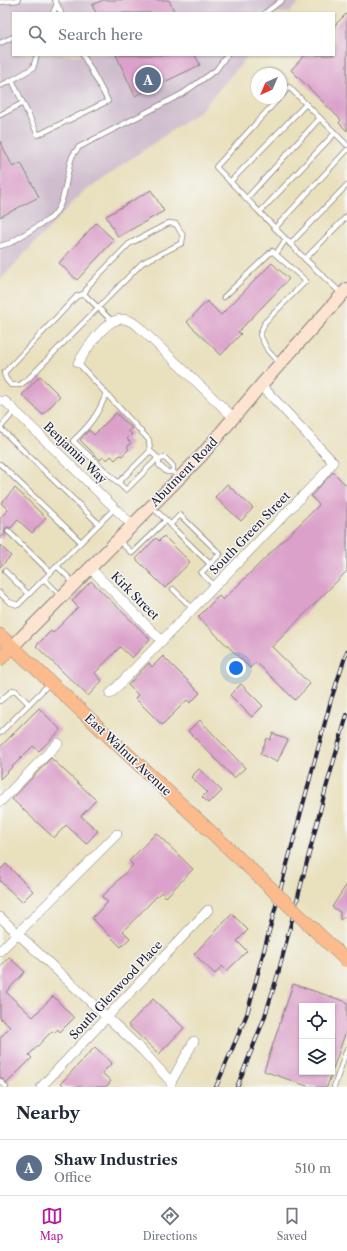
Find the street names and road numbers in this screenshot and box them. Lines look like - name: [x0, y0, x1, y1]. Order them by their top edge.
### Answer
- street label: Benjamin Way: [41, 419, 110, 487]
- street label: Abutment Road: [146, 433, 221, 510]
- street label: South Green Street: [206, 487, 294, 577]
- street label: Kirk Street: [108, 568, 163, 623]
- street label: East Walnut Avenue: [82, 711, 175, 799]
- street label: South Glenwood Place: [66, 937, 166, 1042]

